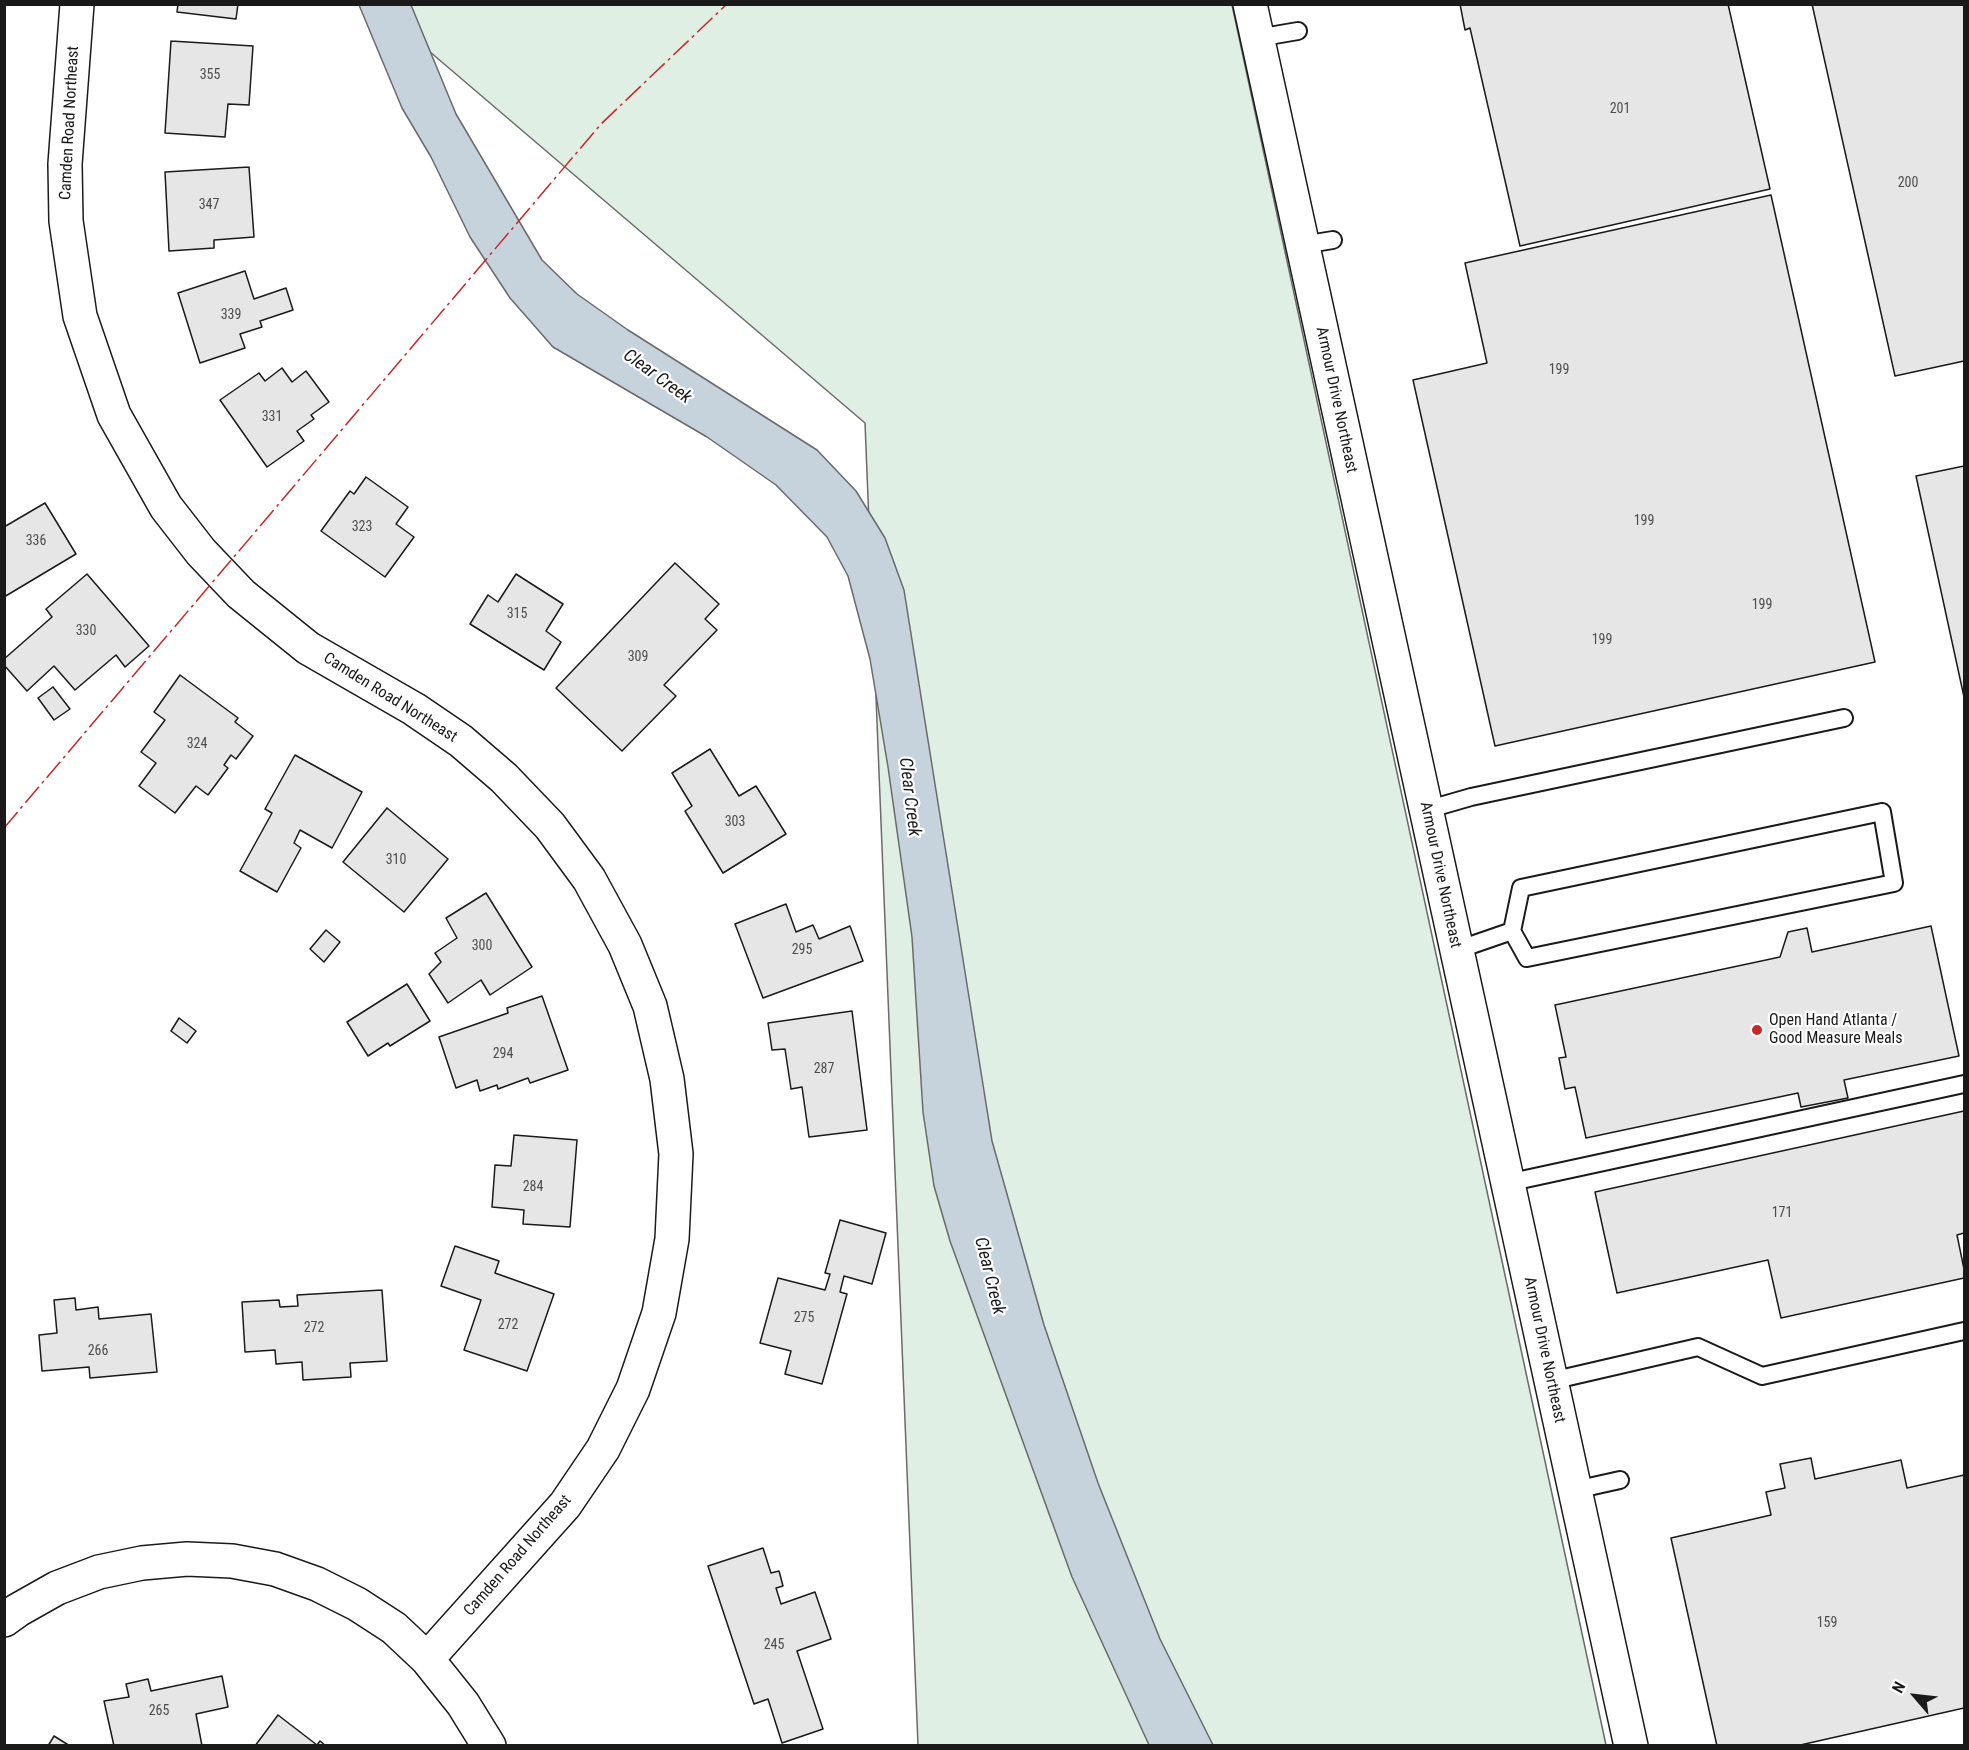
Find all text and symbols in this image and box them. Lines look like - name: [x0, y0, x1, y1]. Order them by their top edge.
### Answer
- street label: Camden Road Northeast: [56, 45, 84, 201]
- house number: 355: [200, 67, 220, 83]
- house number: 201: [1610, 101, 1630, 117]
- house number: 200: [1898, 175, 1918, 191]
- house number: 347: [199, 197, 219, 213]
- house number: 339: [221, 307, 241, 323]
- street label: Armour Drive Northeast: [1311, 325, 1361, 475]
- water label: Clear Creek: [619, 345, 695, 409]
- house number: 199: [1549, 362, 1569, 378]
- house number: 331: [262, 409, 282, 425]
- house number: 199: [1634, 513, 1654, 529]
- house number: 323: [352, 519, 372, 535]
- house number: 336: [26, 533, 46, 549]
- house number: 199: [1752, 597, 1772, 613]
- house number: 315: [507, 606, 527, 622]
- house number: 330: [76, 623, 96, 639]
- house number: 199: [1592, 632, 1612, 648]
- street label: Camden Road Northeast: [319, 649, 461, 747]
- house number: 309: [628, 649, 648, 665]
- house number: 324: [187, 736, 207, 752]
- water label: Clear Creek: [893, 756, 925, 838]
- street label: Armour Drive Northeast: [1415, 800, 1465, 950]
- house number: 303: [725, 814, 745, 830]
- house number: 310: [386, 852, 406, 868]
- house number: 300: [472, 938, 492, 954]
- house number: 295: [792, 942, 812, 958]
- place label: Open Hand Atlanta / Good Measure Meals: [1769, 1011, 1903, 1049]
- marker: Open Hand Atlanta / Good Measure Meals: [1750, 1023, 1764, 1037]
- house number: 294: [493, 1046, 513, 1062]
- house number: 287: [814, 1061, 834, 1077]
- house number: 284: [523, 1179, 543, 1195]
- house number: 171: [1772, 1205, 1792, 1221]
- water label: Clear Creek: [969, 1235, 1009, 1317]
- street label: Armour Drive Northeast: [1519, 1275, 1569, 1425]
- house number: 275: [794, 1310, 814, 1326]
- house number: 272: [498, 1317, 518, 1333]
- house number: 272: [304, 1320, 324, 1336]
- house number: 266: [88, 1343, 108, 1359]
- street label: Camden Road Northeast: [460, 1491, 576, 1621]
- house number: 159: [1817, 1615, 1837, 1631]
- house number: 245: [764, 1637, 784, 1653]
- north arrow: [1885, 1666, 1945, 1726]
- text: N: [1888, 1679, 1909, 1696]
- house number: 265: [149, 1703, 169, 1719]

